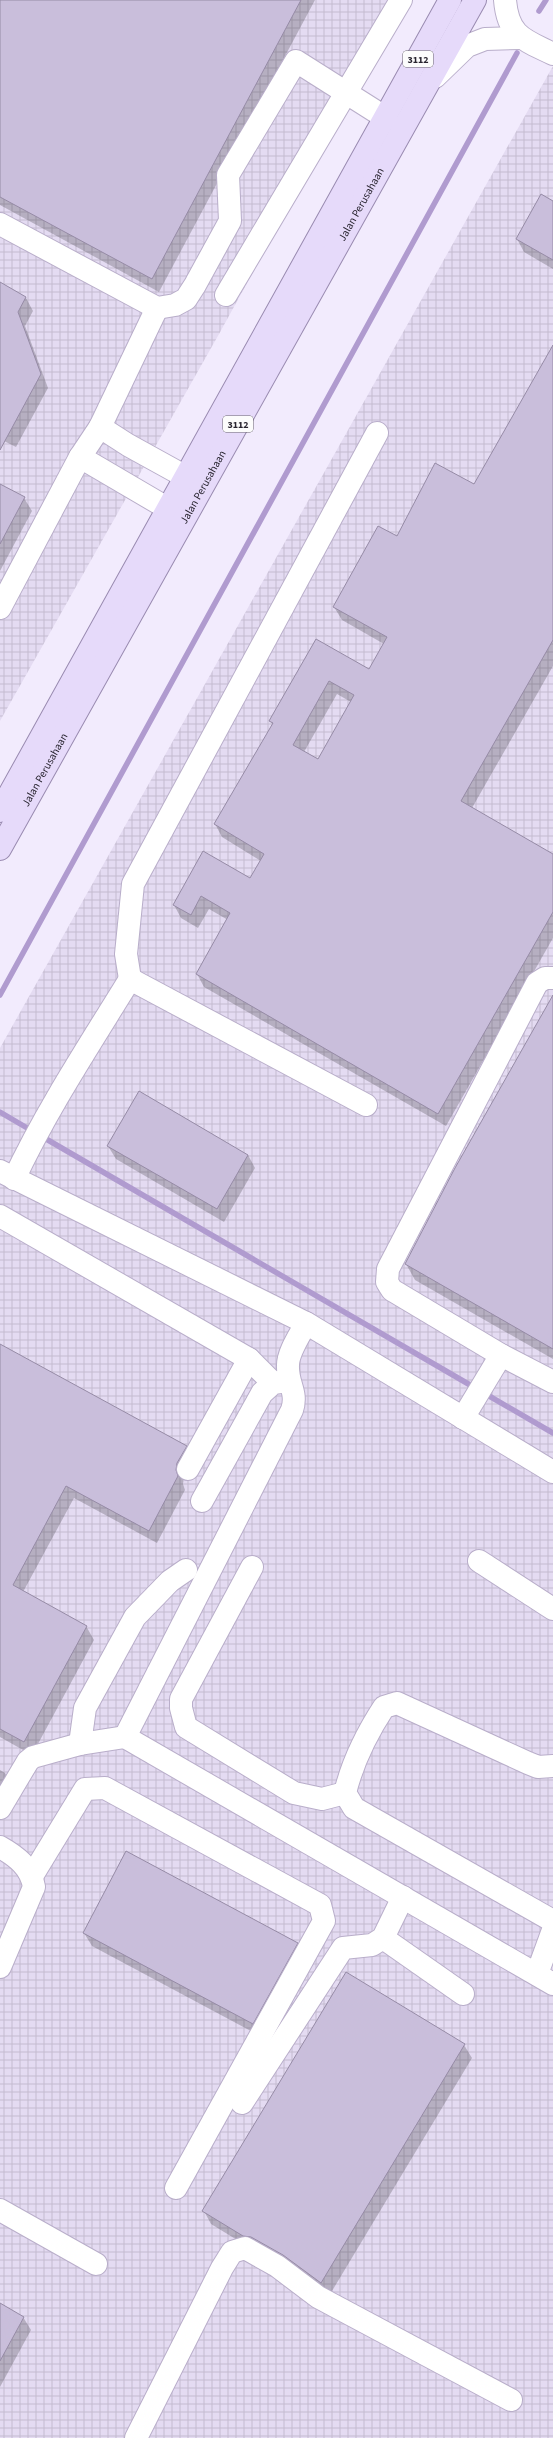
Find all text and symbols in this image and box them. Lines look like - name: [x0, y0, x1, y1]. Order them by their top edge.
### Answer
- road number: 3112: [403, 51, 433, 67]
- street label: Jalan Perusahaan: [335, 165, 388, 244]
- road number: 3112: [223, 416, 253, 432]
- street label: Jalan Perusahaan: [177, 448, 230, 526]
- street label: Jalan Perusahaan: [18, 730, 71, 809]

